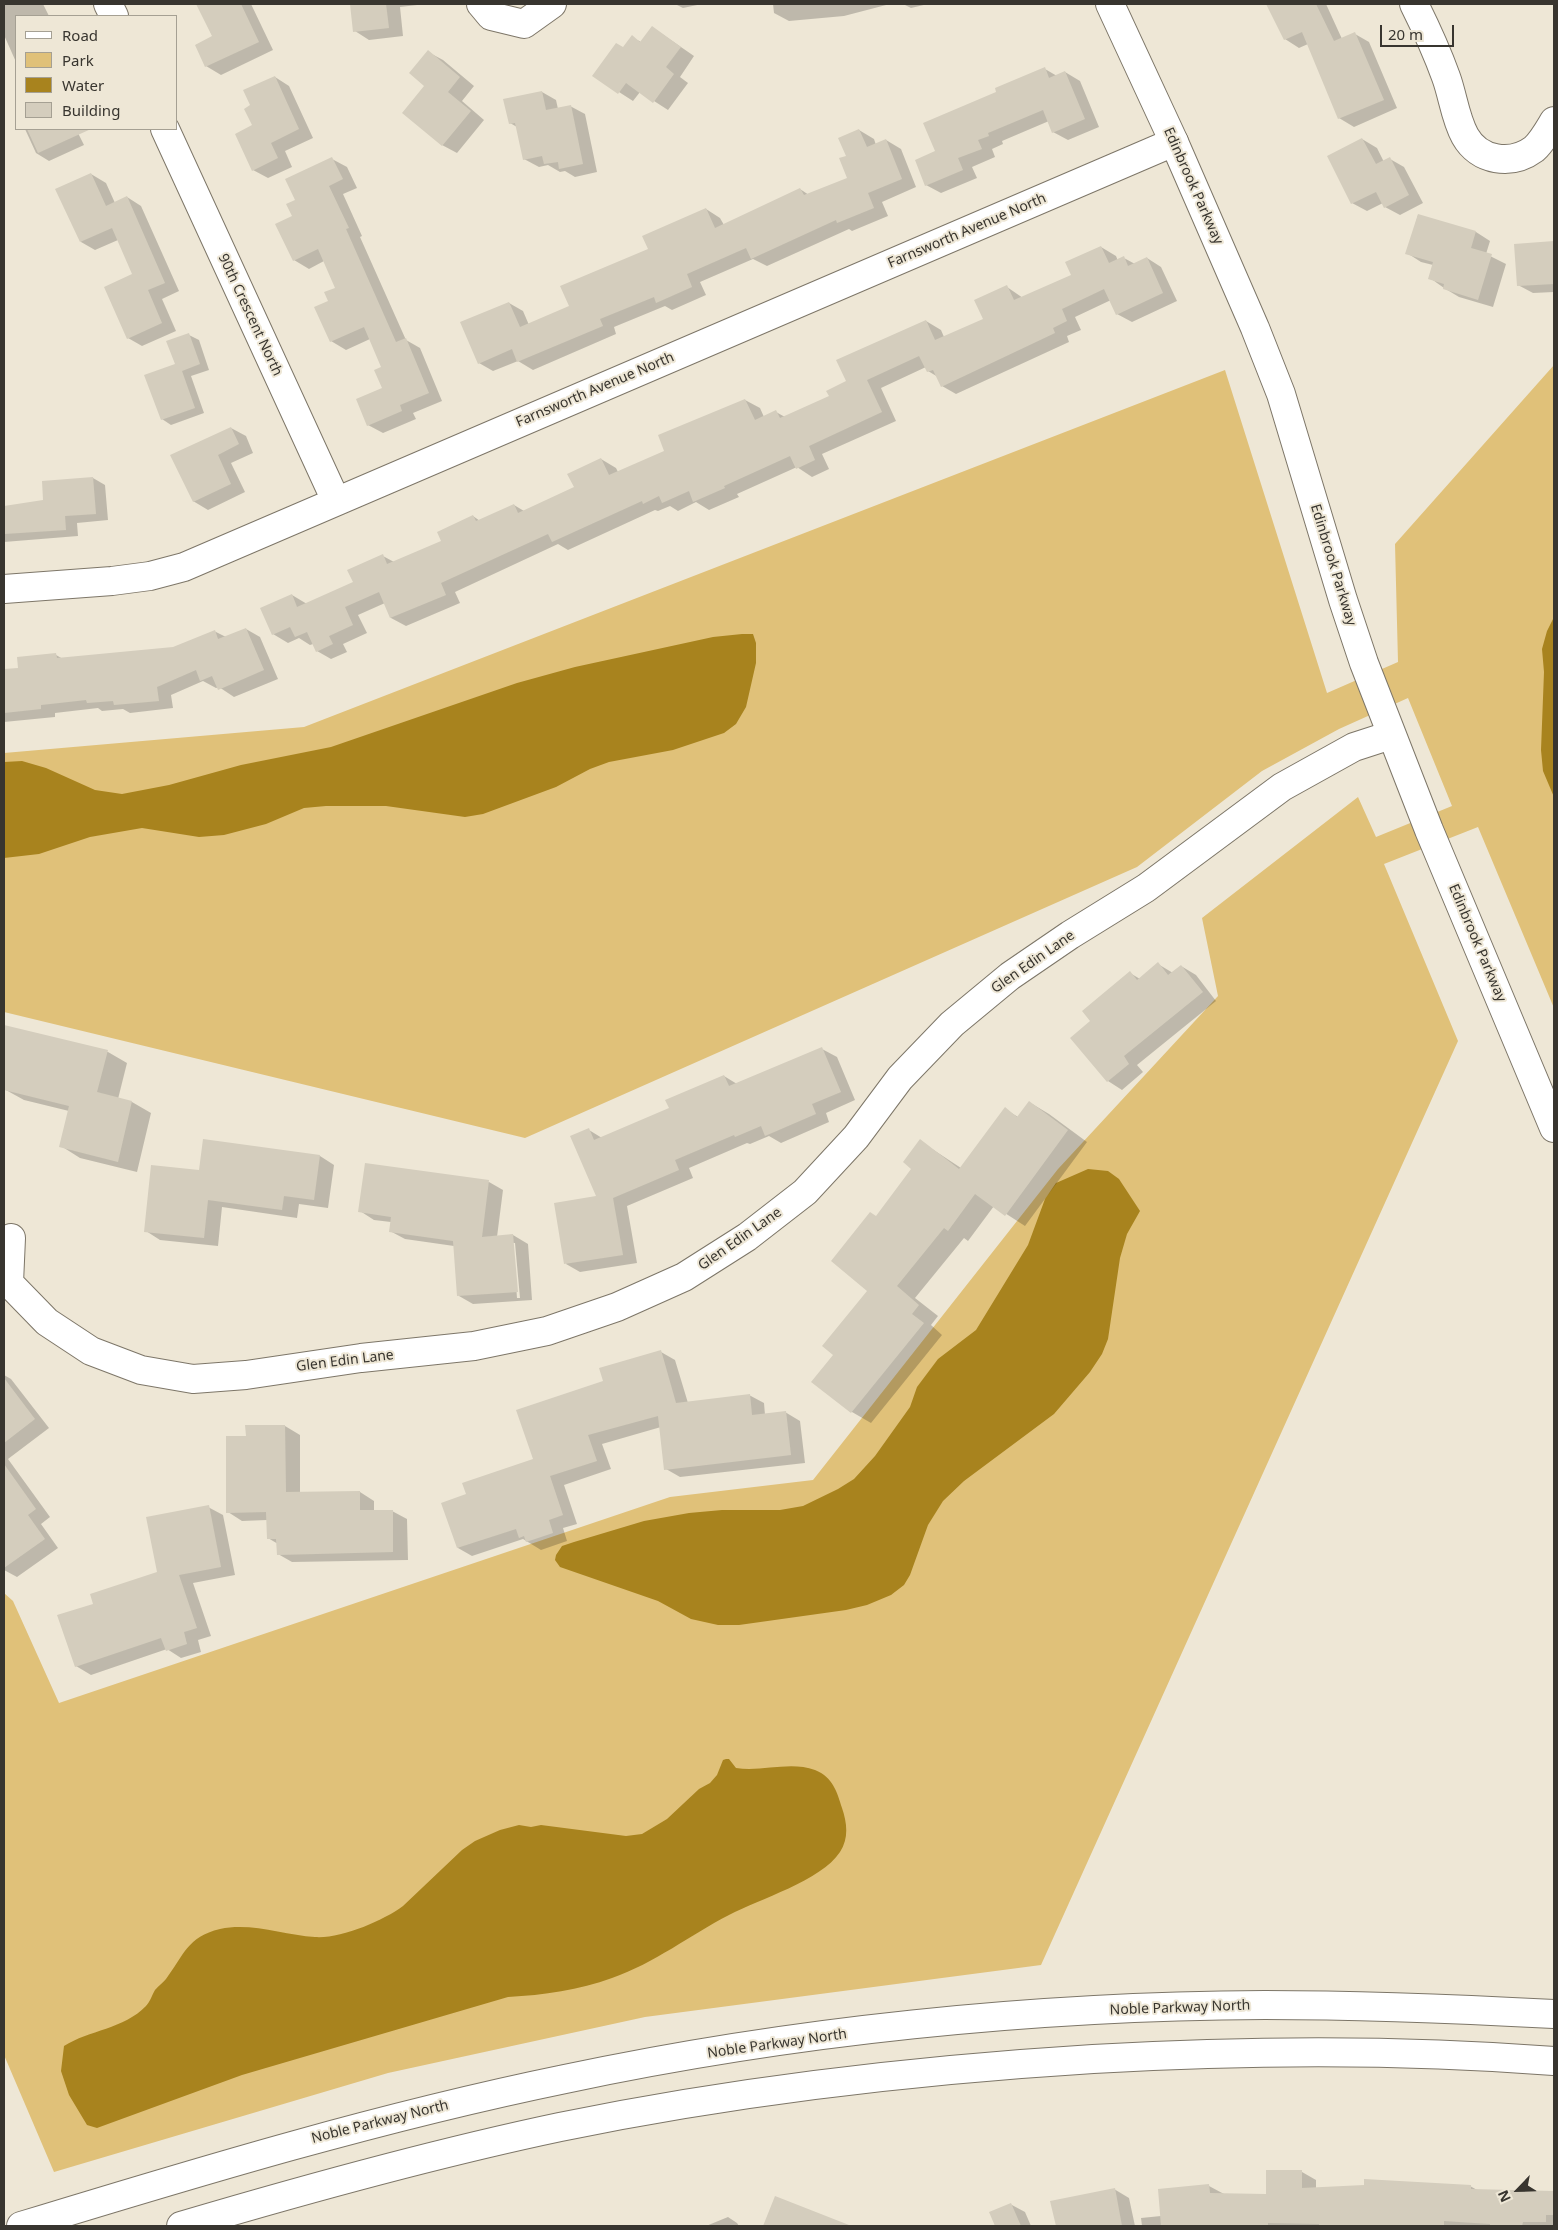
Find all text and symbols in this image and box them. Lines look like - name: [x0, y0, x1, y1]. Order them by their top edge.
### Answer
- legend: [15, 15, 178, 130]
- scale bar: [1383, 15, 1457, 47]
- text: 20 m: [1388, 24, 1423, 44]
- text: Road: [62, 25, 98, 45]
- text: Park: [62, 50, 94, 70]
- text: Water: [62, 75, 104, 95]
- text: Building: [62, 100, 120, 120]
- street label: Edinbrook Parkway: [1160, 125, 1226, 247]
- street label: Farnsworth Avenue North: [885, 190, 1049, 272]
- street label: 90th Crescent North: [214, 251, 286, 379]
- street label: Farnsworth Avenue North: [513, 349, 677, 431]
- street label: Edinbrook Parkway: [1306, 502, 1360, 628]
- street label: Edinbrook Parkway: [1445, 882, 1509, 1004]
- street label: Glen Edin Lane: [988, 927, 1078, 997]
- street label: Glen Edin Lane: [695, 1204, 785, 1274]
- street label: Glen Edin Lane: [295, 1347, 395, 1375]
- street label: Noble Parkway North: [1109, 1997, 1251, 2019]
- street label: Noble Parkway North: [706, 2026, 848, 2062]
- street label: Noble Parkway North: [310, 2097, 450, 2147]
- north arrow: [1493, 2165, 1543, 2215]
- text: N: [1493, 2187, 1515, 2205]

